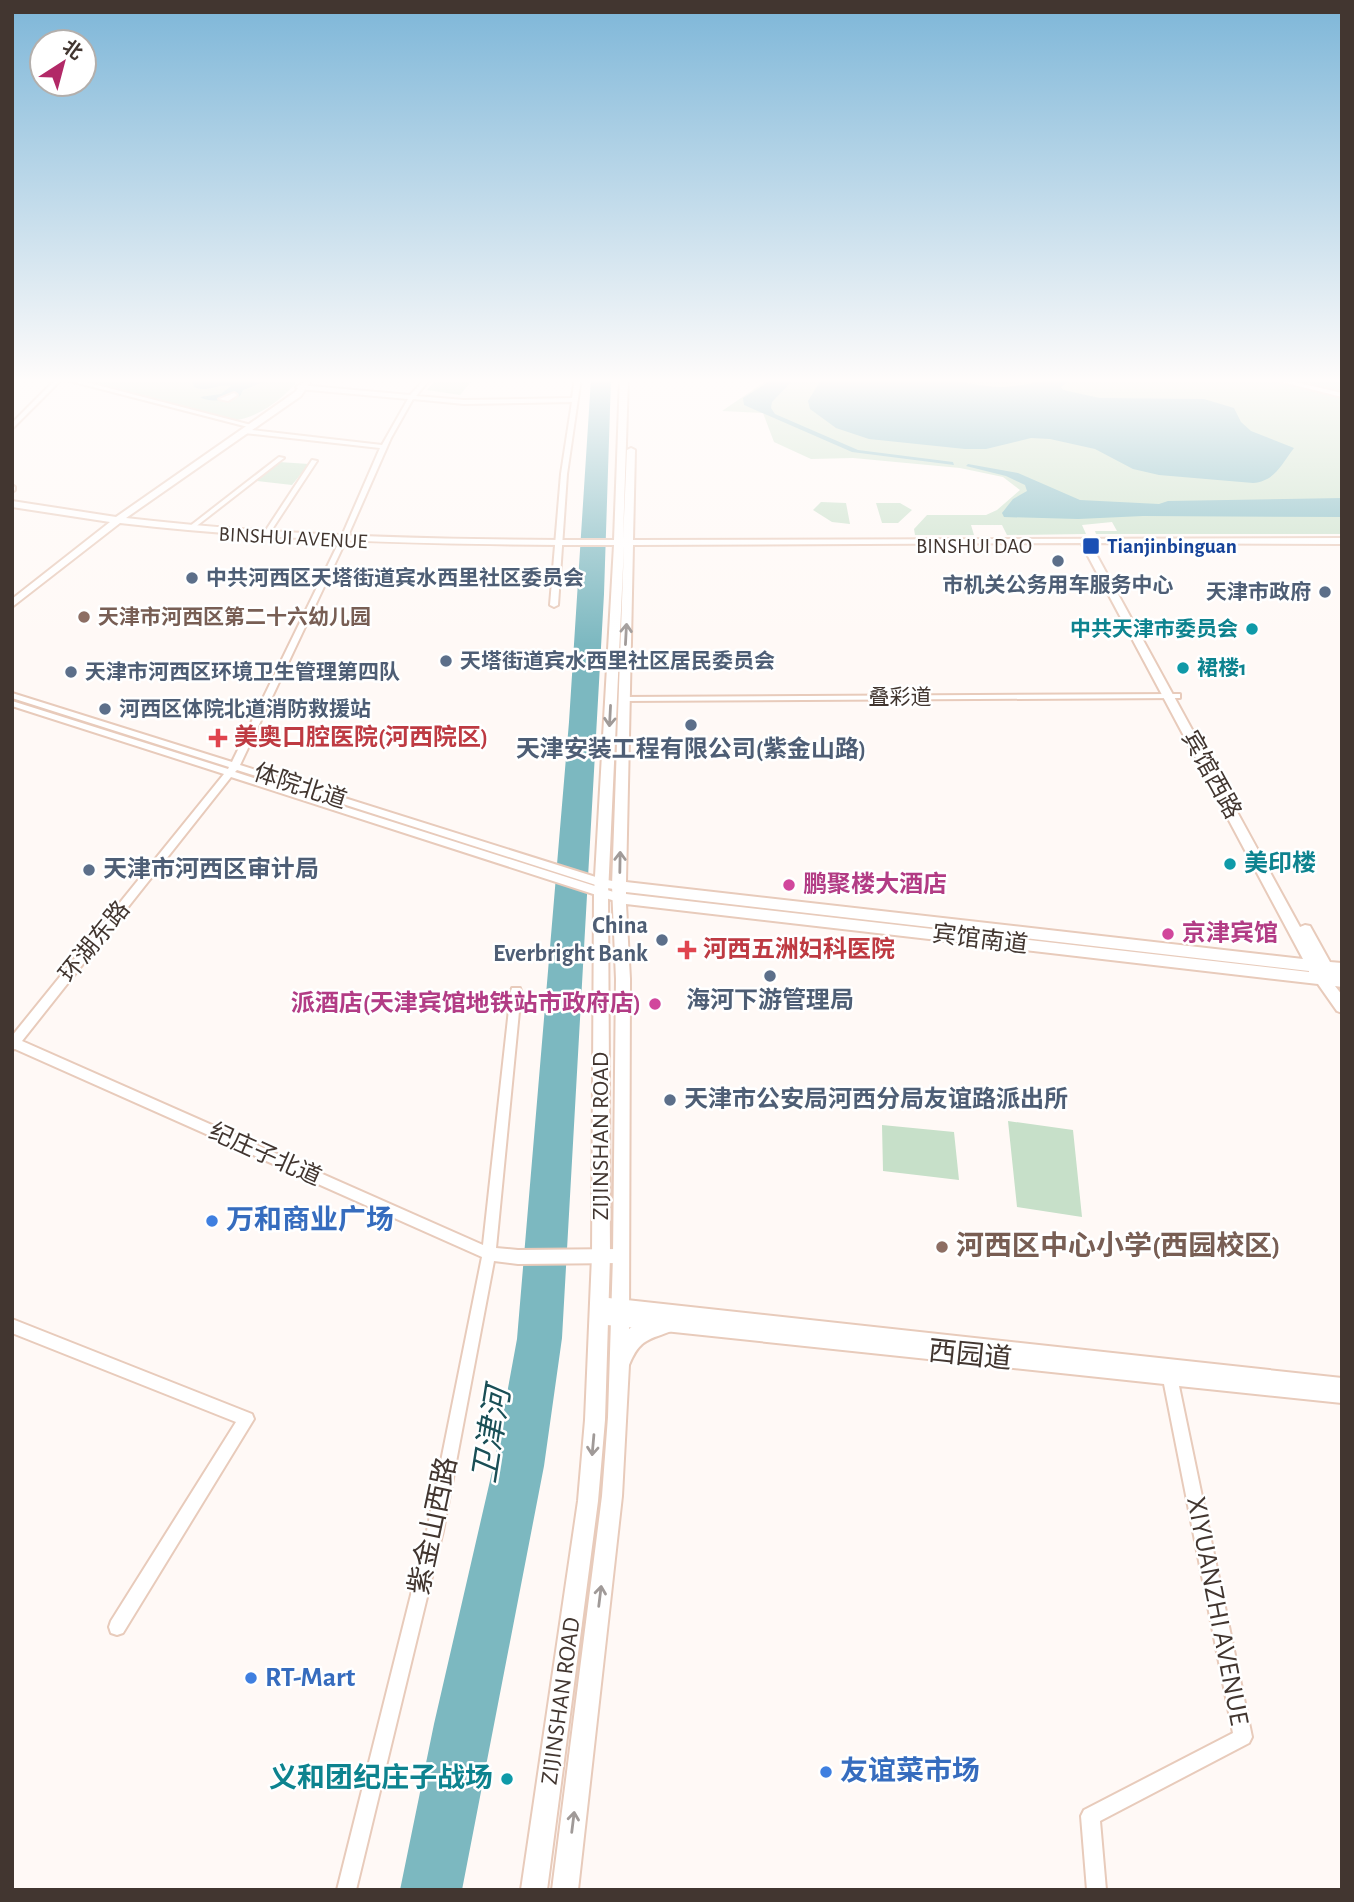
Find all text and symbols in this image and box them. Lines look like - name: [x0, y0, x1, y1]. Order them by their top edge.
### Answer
- north arrow: [28, 28, 98, 98]
- text: 北: [59, 36, 86, 64]
- street label: BINSHUI AVENUE: [218, 524, 368, 552]
- street label: BINSHUI DAO: [916, 536, 1032, 557]
- marker: Tianjinbinguan: [1081, 536, 1101, 556]
- place label: Tianjinbinguan: [1107, 536, 1237, 557]
- marker: 市机关公务用车服务中心: [1050, 553, 1066, 569]
- place label: 中共河西区天塔街道宾水西里社区委员会: [206, 567, 584, 589]
- marker: 中共河西区天塔街道宾水西里社区委员会: [184, 570, 200, 586]
- place label: 市机关公务用车服务中心: [943, 573, 1174, 596]
- place label: 天津市政府: [1206, 580, 1311, 603]
- marker: 天津市政府: [1317, 584, 1333, 600]
- place label: 天津市河西区第二十六幼儿园: [98, 606, 371, 628]
- marker: 天津市河西区第二十六幼儿园: [76, 609, 92, 625]
- place label: 中共天津市委员会: [1070, 618, 1238, 640]
- marker: 中共天津市委员会: [1244, 621, 1260, 637]
- one-way arrow: [620, 623, 633, 646]
- place label: 天塔街道宾水西里社区居民委员会: [460, 650, 775, 672]
- marker: 天塔街道宾水西里社区居民委员会: [438, 653, 454, 669]
- place label: 裙楼1: [1197, 656, 1247, 679]
- place label: 天津市河西区环境卫生管理第四队: [85, 660, 400, 683]
- marker: 裙楼1: [1175, 660, 1191, 676]
- marker: 天津市河西区环境卫生管理第四队: [63, 664, 79, 680]
- street label: 叠彩道: [869, 686, 932, 708]
- place label: 河西区体院北道消防救援站: [119, 698, 371, 720]
- marker: 河西区体院北道消防救援站: [97, 701, 113, 717]
- one-way arrow: [603, 704, 616, 727]
- marker: 天津安装工程有限公司(紫金山路): [683, 717, 699, 733]
- place label: 美奥口腔医院(河西院区): [234, 724, 488, 750]
- street label: 宾馆西路: [1177, 726, 1247, 823]
- marker: 美奥口腔医院(河西院区): [208, 728, 228, 748]
- place label: 天津安装工程有限公司(紫金山路): [516, 736, 866, 762]
- street label: 体院北道: [251, 759, 350, 813]
- one-way arrow: [613, 850, 627, 873]
- place label: 美印楼: [1244, 850, 1316, 876]
- place label: 天津市河西区审计局: [103, 856, 319, 882]
- marker: 美印楼: [1222, 856, 1238, 872]
- marker: 天津市河西区审计局: [81, 862, 97, 878]
- place label: 鹏聚楼大酒店: [803, 871, 947, 897]
- marker: 鹏聚楼大酒店: [781, 877, 797, 893]
- street label: 环湖东路: [54, 896, 135, 987]
- place label: China Everbright Bank: [493, 914, 648, 966]
- street label: 宾馆南道: [931, 920, 1029, 958]
- place label: 京津宾馆: [1182, 920, 1278, 946]
- marker: 京津宾馆: [1160, 926, 1176, 942]
- marker: China Everbright Bank: [654, 932, 670, 948]
- place label: 河西五洲妇科医院: [703, 936, 895, 962]
- marker: 河西五洲妇科医院: [677, 940, 697, 960]
- marker: 海河下游管理局: [762, 968, 778, 984]
- place label: 海河下游管理局: [686, 987, 854, 1013]
- place label: 派酒店(天津宾馆地铁站市政府店): [291, 990, 641, 1016]
- marker: 派酒店(天津宾馆地铁站市政府店): [647, 996, 663, 1012]
- street label: ZIJINSHAN ROAD: [589, 1052, 613, 1220]
- place label: 天津市公安局河西分局友谊路派出所: [684, 1086, 1068, 1112]
- marker: 天津市公安局河西分局友谊路派出所: [662, 1092, 678, 1108]
- street label: 纪庄子北道: [205, 1118, 326, 1190]
- place label: 万和商业广场: [226, 1204, 394, 1235]
- marker: 万和商业广场: [204, 1213, 220, 1229]
- place label: 河西区中心小学(西园校区): [956, 1230, 1281, 1261]
- marker: 河西区中心小学(西园校区): [934, 1239, 950, 1255]
- street label: 西园道: [927, 1336, 1013, 1374]
- water label: 卫津河: [468, 1379, 516, 1485]
- one-way arrow: [586, 1433, 599, 1456]
- street label: 紫金山西路: [404, 1454, 462, 1597]
- street label: XIYUANZHI AVENUE: [1181, 1494, 1253, 1728]
- one-way arrow: [594, 1585, 607, 1608]
- street label: ZIJINSHAN ROAD: [537, 1616, 585, 1786]
- place label: RT-Mart: [265, 1664, 356, 1692]
- marker: RT-Mart: [243, 1670, 259, 1686]
- place label: 友谊菜市场: [840, 1755, 980, 1786]
- place label: 义和团纪庄子战场: [269, 1762, 493, 1793]
- marker: 友谊菜市场: [818, 1764, 834, 1780]
- marker: 义和团纪庄子战场: [499, 1771, 515, 1787]
- one-way arrow: [567, 1811, 580, 1834]

